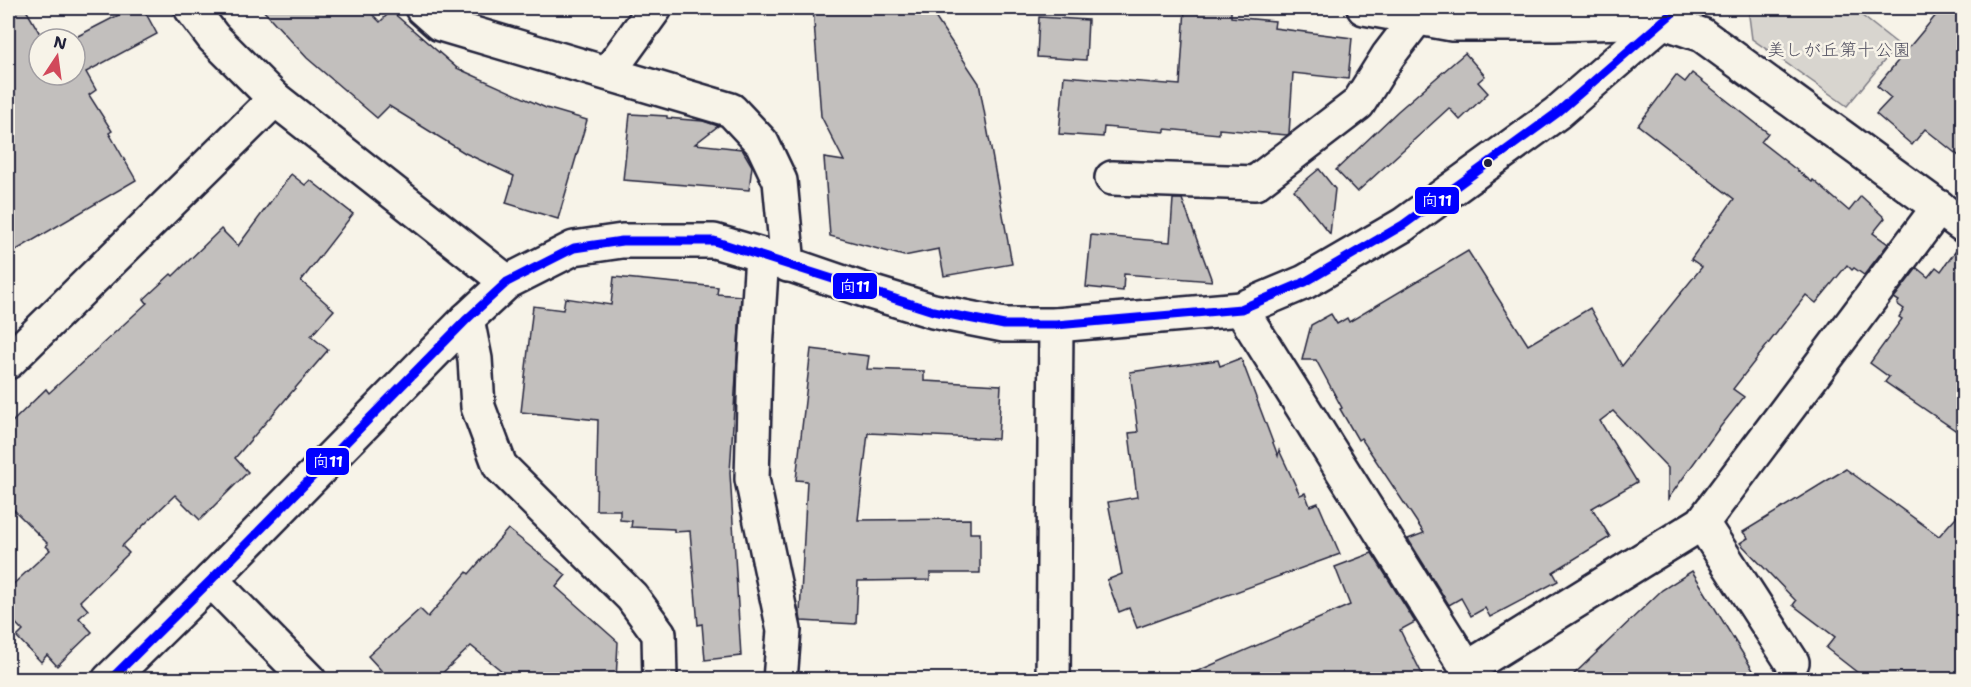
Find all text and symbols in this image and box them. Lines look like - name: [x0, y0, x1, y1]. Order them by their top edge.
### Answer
- north arrow: [27, 27, 87, 87]
- text: N: [52, 31, 69, 55]
- park label: 美しが丘第十公園: [1767, 38, 1911, 62]
- unlabelled marker: [1482, 157, 1494, 169]
- line badge: 向11: [1414, 186, 1460, 215]
- text: 向11: [1422, 190, 1452, 211]
- line badge: 向11: [832, 272, 878, 300]
- text: 向11: [840, 276, 870, 297]
- line badge: 向11: [305, 447, 350, 476]
- text: 向11: [313, 451, 343, 472]

